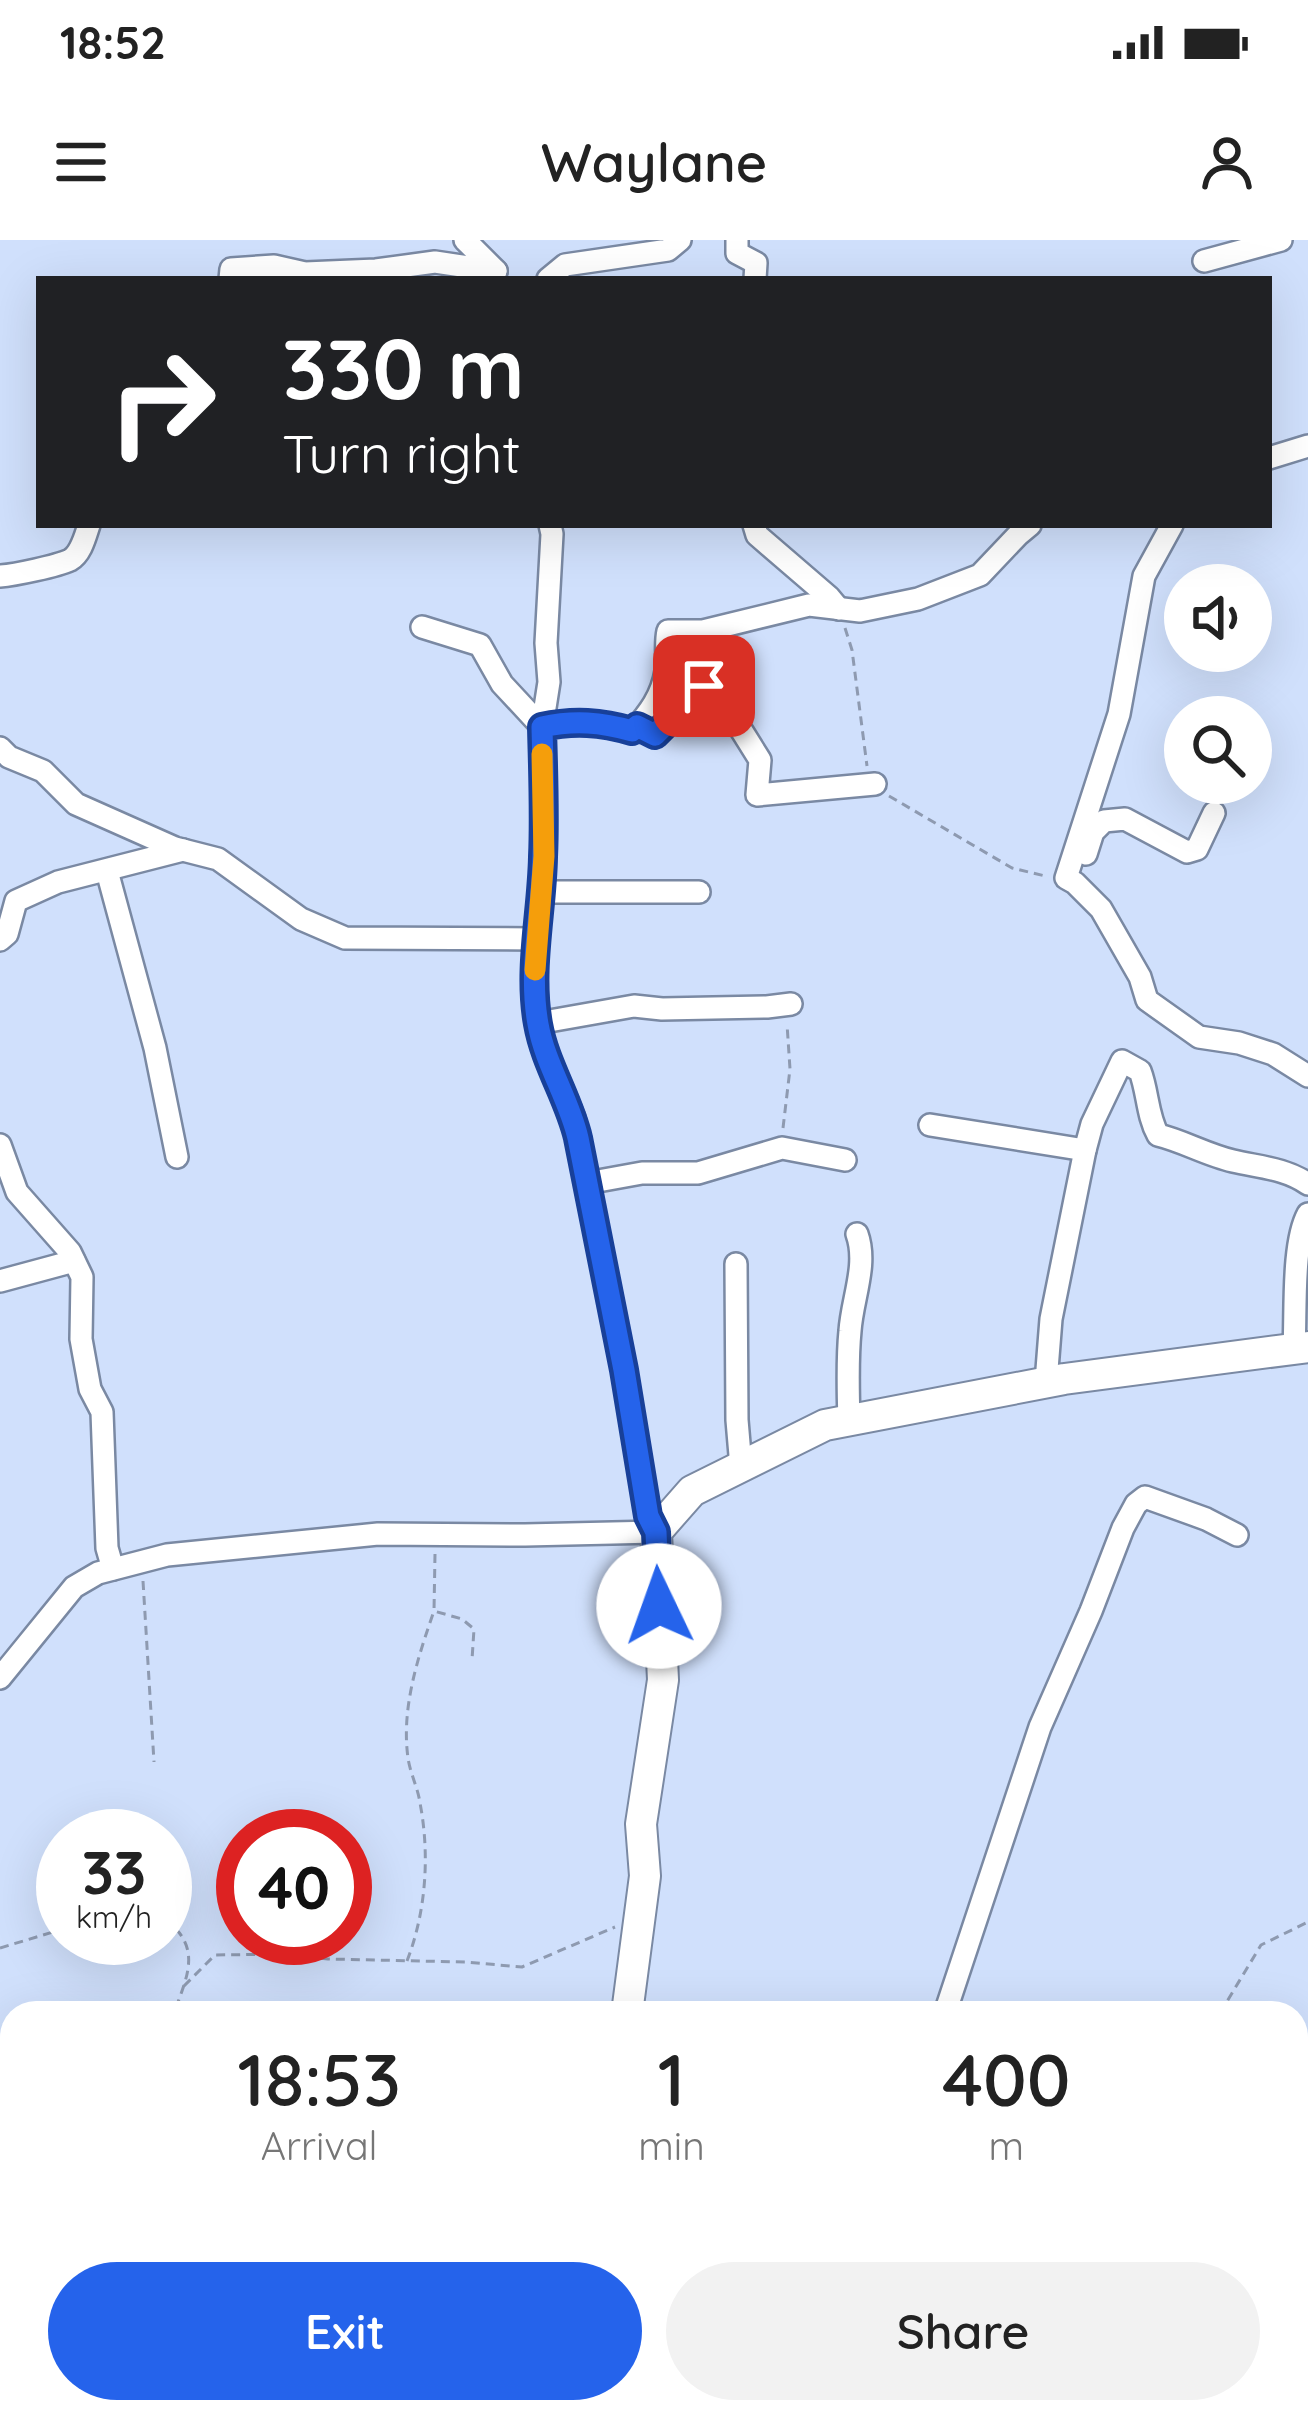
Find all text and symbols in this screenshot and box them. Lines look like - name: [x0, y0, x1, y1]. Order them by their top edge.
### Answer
- text: 18:52: [60, 14, 166, 70]
- text: Waylane: [541, 128, 767, 196]
- icon: menu: [48, 129, 114, 195]
- icon: person: [1194, 129, 1260, 195]
- text: 330 m: [282, 315, 525, 420]
- icon: right: [84, 324, 240, 480]
- text: Turn right: [282, 419, 521, 487]
- map controls: [1164, 564, 1272, 804]
- button: sound: [1164, 564, 1272, 672]
- pin: [653, 635, 755, 737]
- icon: arrive: [671, 653, 737, 719]
- button: search: [1164, 696, 1272, 804]
- position arrow: [596, 1543, 722, 1669]
- speed limit sign: 40: [216, 1809, 372, 1965]
- text: 33: [82, 1834, 146, 1909]
- text: km/h: [76, 1898, 152, 1936]
- text: 18:53: [237, 2034, 401, 2124]
- text: 1: [658, 2034, 685, 2124]
- text: 400: [942, 2034, 1071, 2124]
- text: Arrival: [261, 2121, 378, 2170]
- text: min: [638, 2121, 705, 2170]
- text: m: [989, 2121, 1024, 2170]
- button: Exit: [48, 2262, 642, 2400]
- button: Share: [666, 2262, 1260, 2400]

